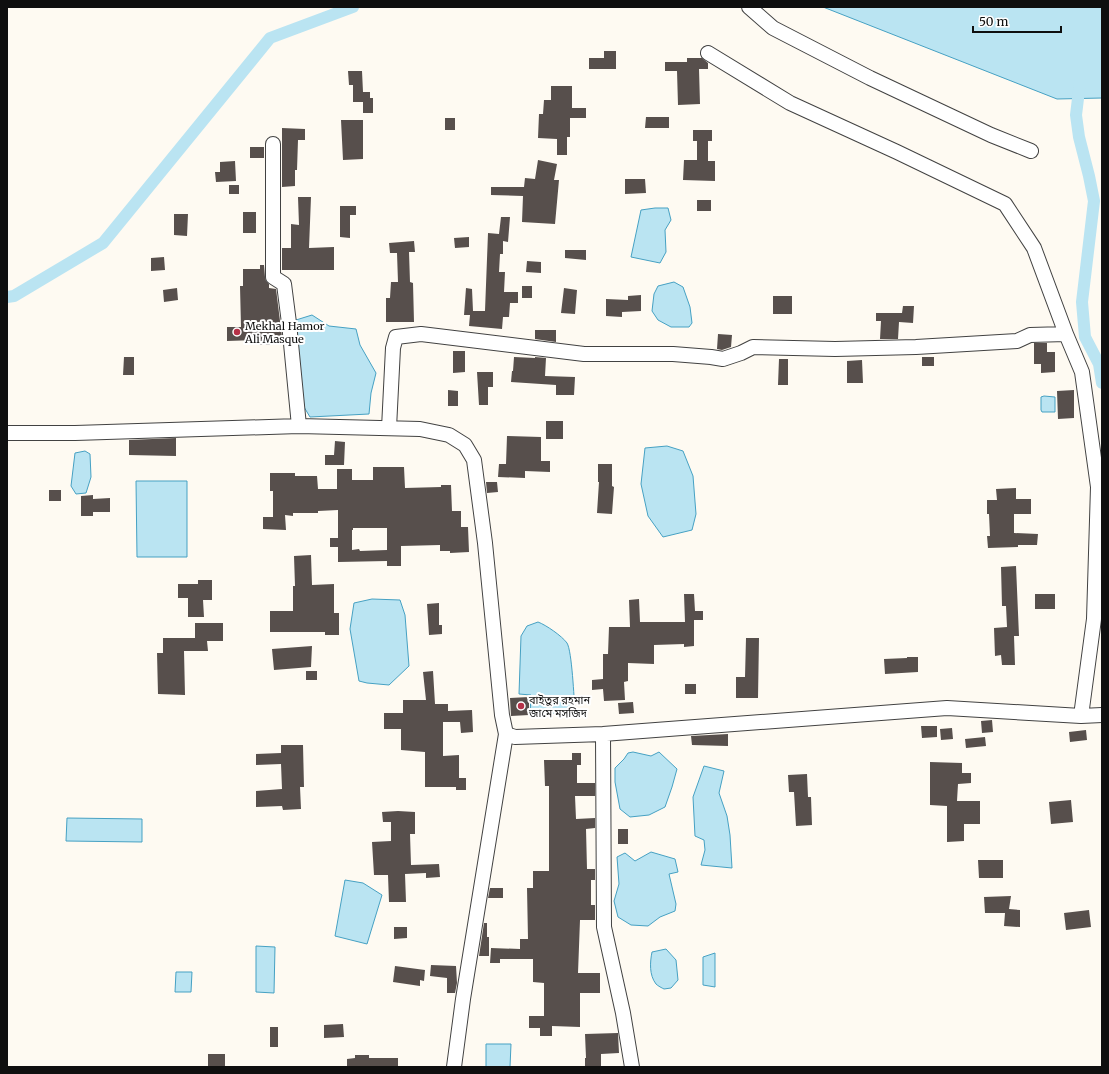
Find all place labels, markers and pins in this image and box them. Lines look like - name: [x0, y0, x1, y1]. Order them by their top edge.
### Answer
- place label: Mekhal Hamor Ali Masque: [244, 319, 325, 346]
- marker: Mekhal Hamor Ali Masque: [232, 327, 242, 337]
- place label: বাইতুর রহমান জা‌মে মস‌জিদ: [528, 693, 590, 720]
- marker: বাইতুর রহমান জা‌মে মস‌জিদ: [516, 701, 526, 711]

